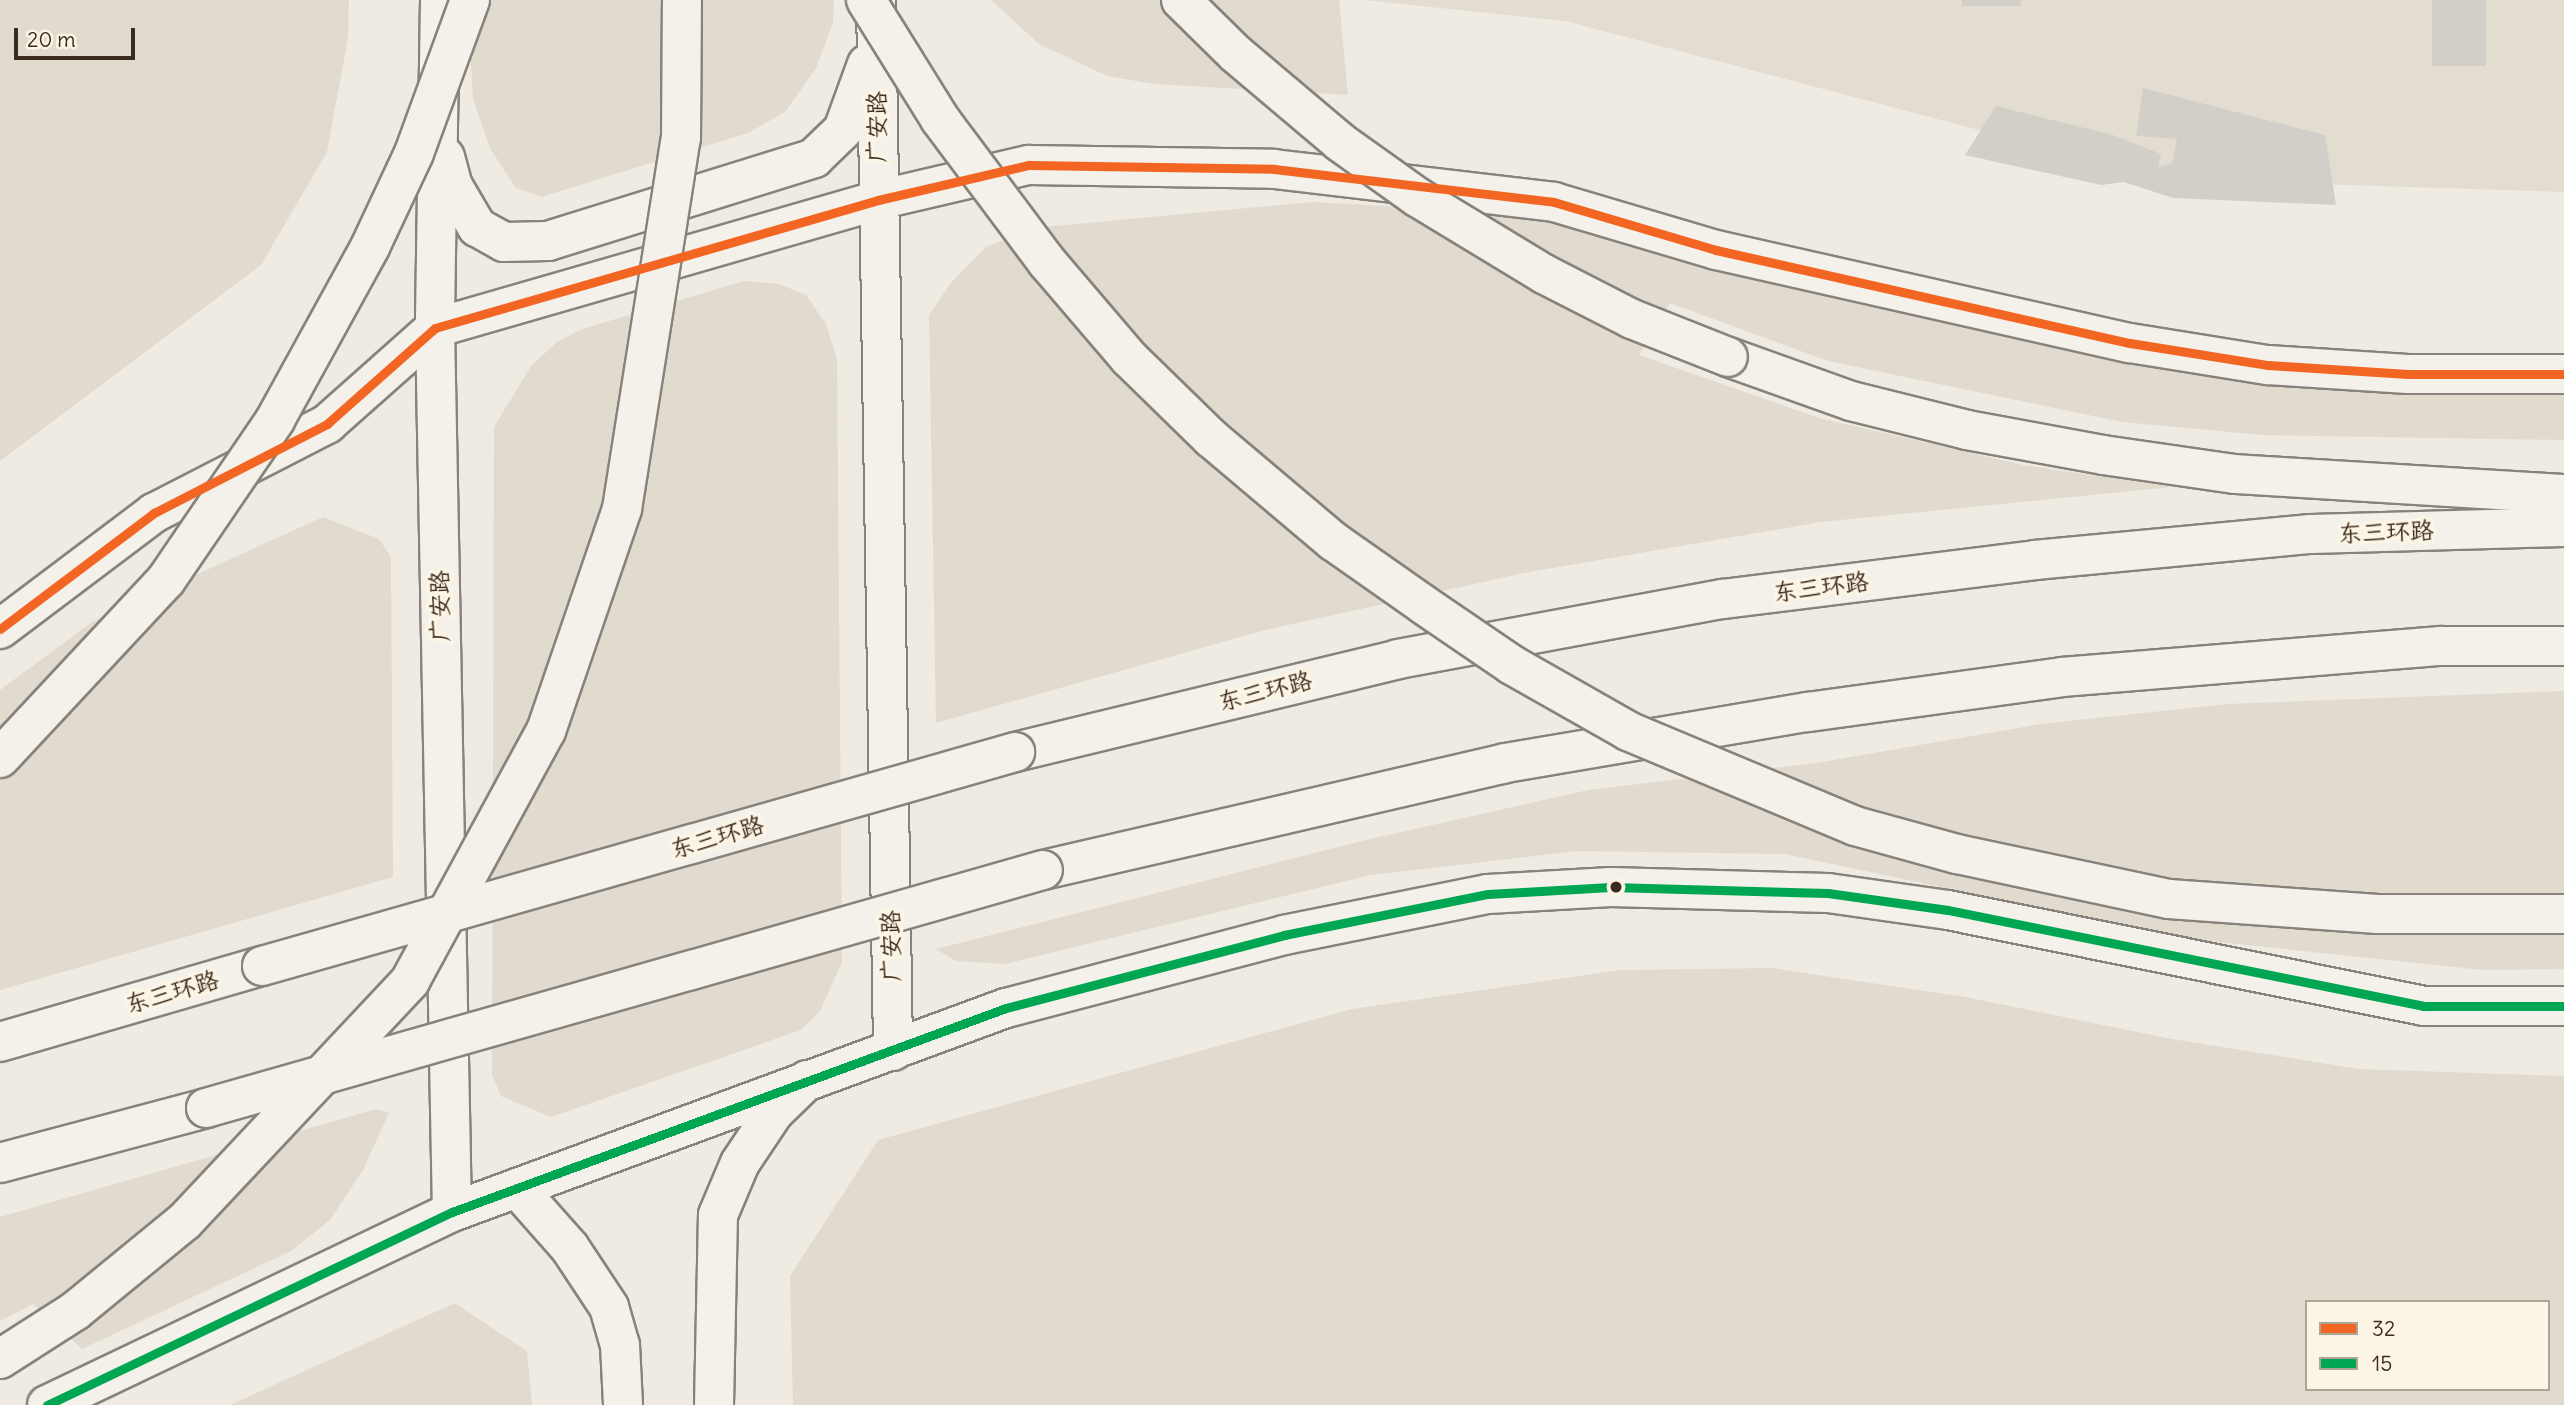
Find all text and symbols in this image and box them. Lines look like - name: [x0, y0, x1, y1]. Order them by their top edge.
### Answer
- scale bar: [18, 14, 138, 58]
- text: 20 m: [27, 26, 76, 53]
- street label: 广安路: [863, 91, 891, 163]
- street label: 东三环路: [2338, 516, 2434, 548]
- street label: 东三环路: [1772, 567, 1870, 607]
- street label: 广安路: [425, 570, 455, 642]
- street label: 东三环路: [1215, 665, 1315, 717]
- street label: 东三环路: [667, 810, 767, 864]
- unlabelled marker: [1609, 880, 1623, 894]
- street label: 广安路: [876, 910, 906, 982]
- street label: 东三环路: [122, 965, 222, 1019]
- legend: [2305, 1300, 2550, 1391]
- text: 32: [2372, 1315, 2395, 1342]
- text: 15: [2372, 1350, 2392, 1377]

